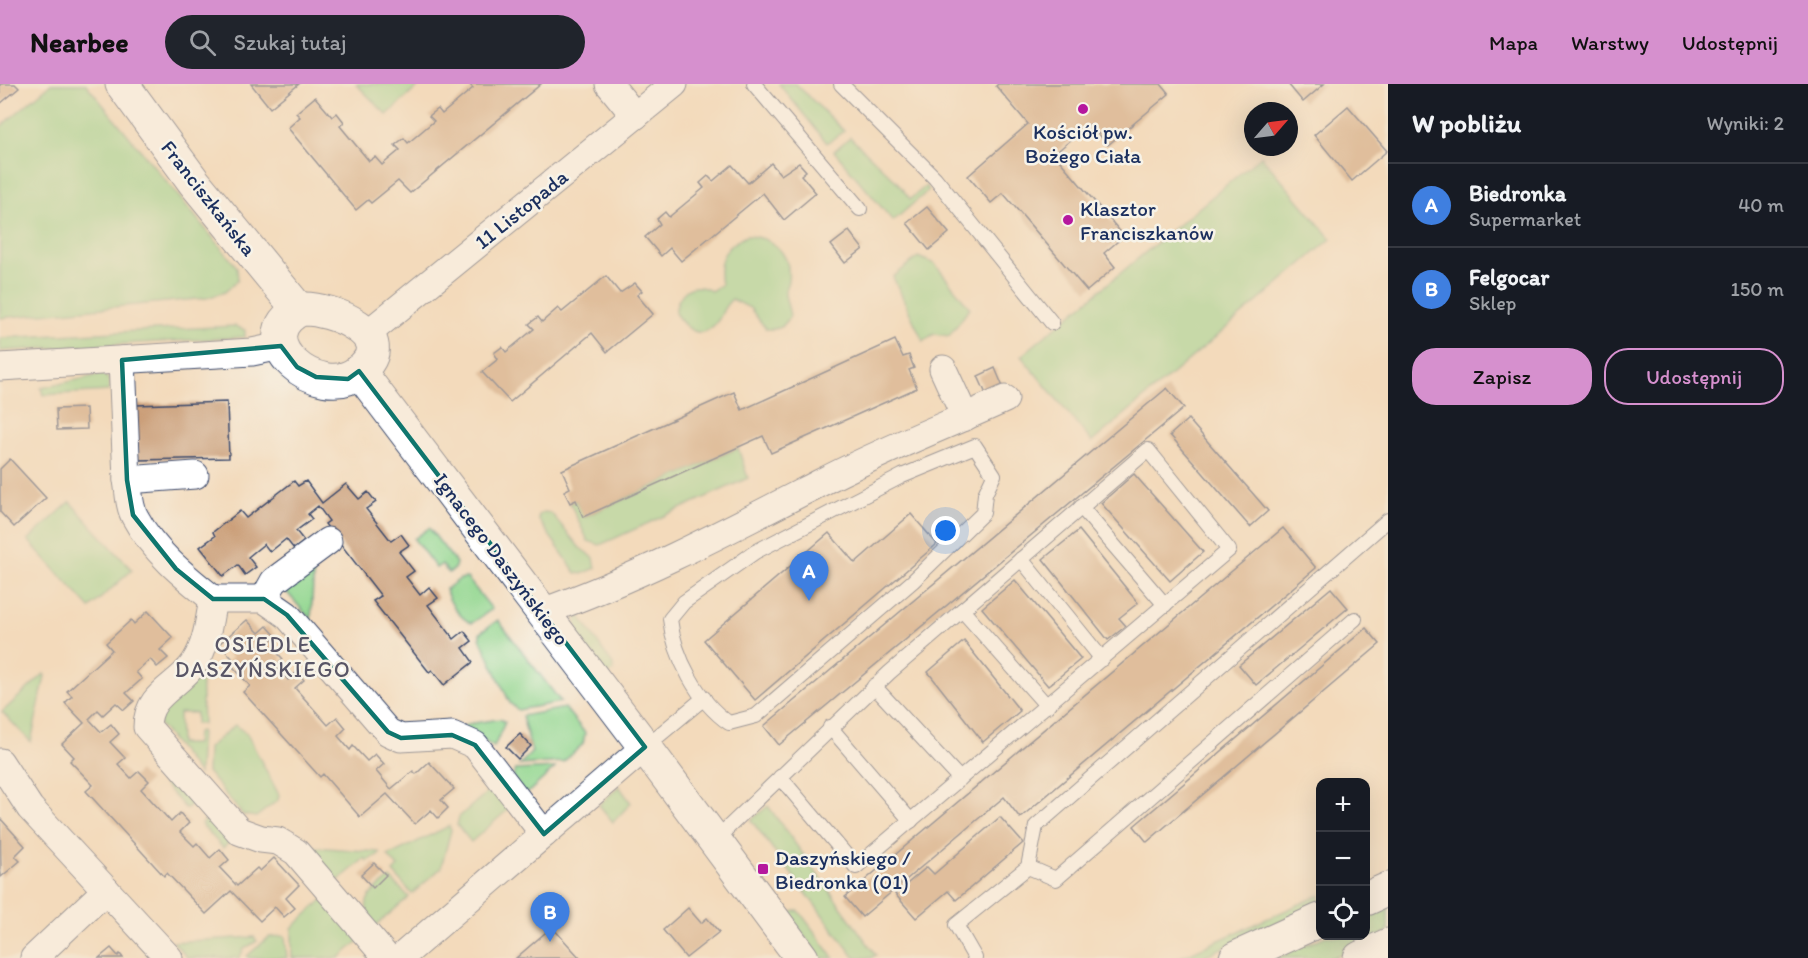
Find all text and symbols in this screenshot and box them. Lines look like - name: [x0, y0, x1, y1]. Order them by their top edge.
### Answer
- search box: [165, 15, 585, 69]
- text: Nearbee: [30, 25, 129, 59]
- icon: search: [186, 26, 219, 59]
- text: Szukaj tutaj: [234, 29, 346, 56]
- text: Mapa: [1489, 30, 1538, 55]
- text: Warstwy: [1571, 30, 1649, 55]
- text: Udostępnij: [1682, 30, 1778, 55]
- marker: Kościół pw. Bożego Ciała: [1076, 102, 1090, 116]
- north arrow: [1244, 102, 1298, 156]
- text: W pobliżu: [1412, 107, 1521, 139]
- text: Wyniki: 2: [1707, 111, 1784, 135]
- place label: Kościół pw. Bożego Ciała: [1025, 119, 1141, 168]
- street label: Franciszkańska: [156, 135, 262, 261]
- street label: 11 Listopada: [469, 164, 573, 254]
- text: Biedronka: [1469, 180, 1566, 207]
- text: A: [1425, 193, 1438, 217]
- text: 40 m: [1738, 193, 1784, 217]
- place label: Klasztor Franciszkanów: [1080, 196, 1214, 245]
- text: Supermarket: [1469, 207, 1581, 231]
- marker: Klasztor Franciszkanów: [1061, 213, 1075, 227]
- text: Felgocar: [1469, 264, 1549, 291]
- text: B: [1425, 277, 1438, 301]
- text: 150 m: [1731, 277, 1784, 301]
- text: Sklep: [1469, 291, 1516, 315]
- button: Zapisz: [1412, 348, 1592, 405]
- button: Udostępnij: [1604, 348, 1784, 405]
- street label: Ignacego Daszyńskiego: [429, 468, 575, 650]
- your location: [931, 516, 960, 545]
- pin: A: [790, 552, 828, 601]
- district label: OSIEDLE DASZYŃSKIEGO: [175, 631, 351, 683]
- map controls: [1316, 778, 1370, 940]
- button: +: [1316, 778, 1370, 832]
- button: −: [1316, 832, 1370, 886]
- place label: Daszyńskiego / Biedronka (01): [775, 845, 911, 894]
- marker: Daszyńskiego / Biedronka (01): [756, 862, 770, 876]
- button: locate: [1316, 886, 1370, 940]
- pin: B: [530, 892, 570, 942]

